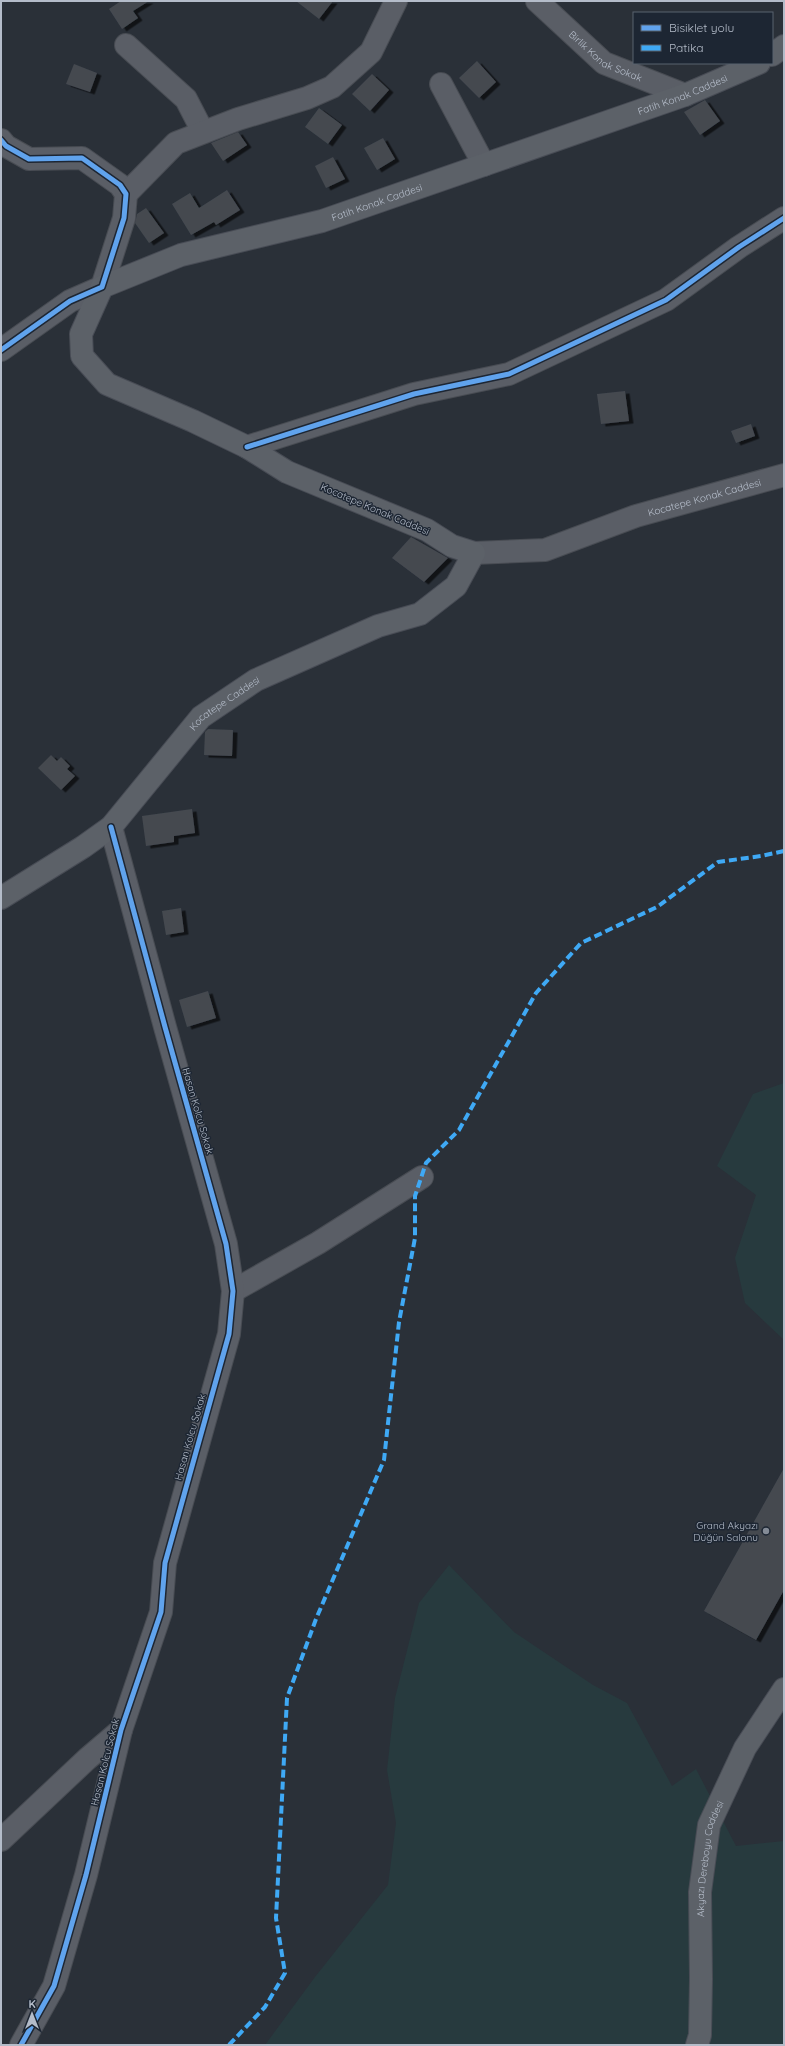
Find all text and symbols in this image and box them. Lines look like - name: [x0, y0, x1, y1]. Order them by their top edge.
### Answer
- legend: [633, 12, 773, 64]
- text: Bisiklet yolu: [669, 20, 734, 35]
- street label: Birlik Konak Sokak: [566, 27, 644, 84]
- text: Patika: [669, 40, 704, 55]
- street label: Fatih Konak Caddesi: [636, 71, 729, 118]
- street label: Fatih Konak Caddesi: [330, 180, 424, 224]
- street label: Kocatepe Konak Caddesi: [646, 475, 762, 519]
- street label: Kocatepe Konak Caddesi: [319, 480, 431, 538]
- street label: Kocatepe Caddesi: [186, 673, 261, 733]
- street label: Hasan Kolcu Sokak: [179, 1066, 217, 1156]
- street label: Hasan Kolcu Sokak: [171, 1392, 209, 1482]
- place label: Grand Akyazı Düğün Salonu: [693, 1519, 758, 1544]
- marker: Grand Akyazı Düğün Salonu: [761, 1526, 771, 1536]
- street label: Hasan Kolcu Sokak: [88, 1717, 122, 1807]
- street label: Akyazı Dereboyu Caddesi: [693, 1798, 726, 1917]
- north arrow: [12, 1994, 52, 2034]
- text: K: [28, 1997, 36, 2011]

